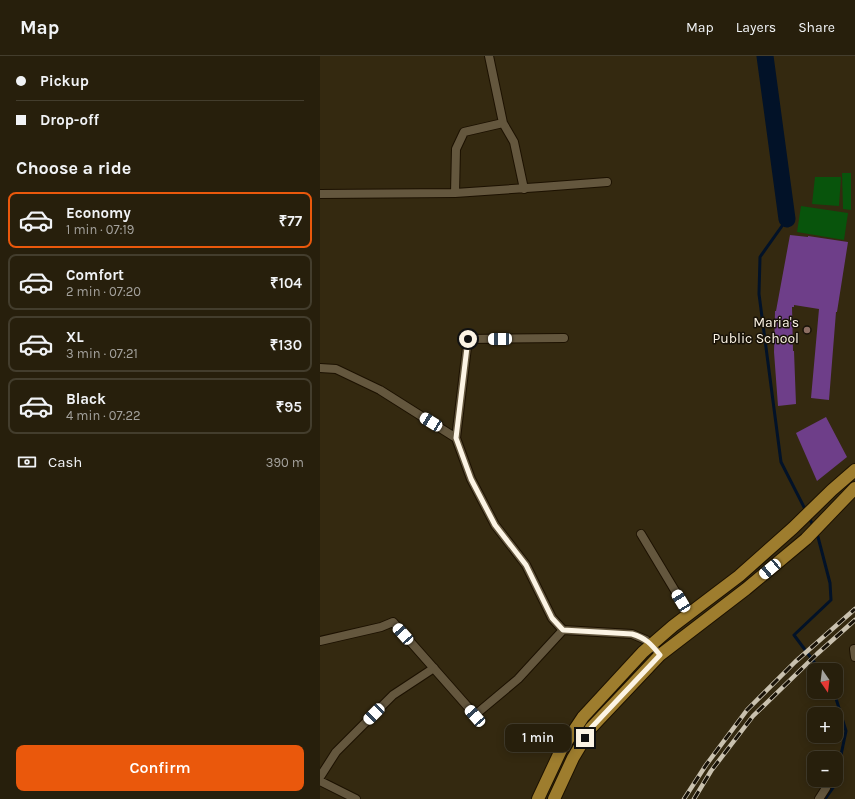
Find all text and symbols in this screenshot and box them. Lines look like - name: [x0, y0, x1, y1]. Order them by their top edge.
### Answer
- text: Map: [20, 17, 59, 39]
- text: Map: [686, 19, 714, 36]
- text: Layers: [736, 19, 776, 36]
- text: Share: [798, 19, 835, 36]
- text: Pickup: [40, 72, 89, 90]
- text: Drop-off: [40, 111, 99, 129]
- text: Choose a ride: [16, 157, 131, 179]
- icon: car: [18, 202, 54, 238]
- text: Economy: [66, 204, 131, 222]
- text: ₹77: [279, 212, 302, 230]
- text: 1 min · 07:19: [66, 222, 134, 237]
- icon: car: [18, 264, 54, 300]
- text: Comfort: [66, 266, 124, 284]
- text: ₹104: [270, 274, 302, 292]
- text: 2 min · 07:20: [66, 284, 141, 299]
- place label: Maria's Public School: [712, 314, 799, 347]
- marker: Maria's Public School: [802, 325, 812, 335]
- icon: car: [18, 326, 54, 362]
- text: XL: [66, 328, 84, 346]
- route start: [459, 330, 477, 348]
- car: [488, 333, 512, 345]
- text: ₹130: [270, 336, 302, 354]
- text: 3 min · 07:21: [66, 346, 138, 361]
- icon: car: [18, 388, 54, 424]
- text: Black: [66, 390, 106, 408]
- text: ₹95: [276, 398, 302, 416]
- text: 4 min · 07:22: [66, 408, 141, 423]
- car: [418, 411, 444, 433]
- icon: cash: [16, 451, 38, 473]
- text: Cash: [48, 453, 82, 471]
- text: 390 m: [266, 455, 304, 470]
- car: [757, 557, 783, 581]
- car: [670, 588, 692, 614]
- car: [391, 621, 415, 647]
- north arrow: [807, 663, 843, 699]
- map controls: [807, 663, 843, 787]
- car: [361, 701, 387, 727]
- car: [463, 703, 487, 729]
- button: +: [807, 707, 843, 743]
- callout: 1 min: [505, 724, 571, 752]
- route end: [576, 729, 594, 747]
- text: 1 min: [522, 730, 554, 745]
- button: Confirm: [16, 745, 304, 791]
- button: −: [807, 751, 843, 787]

